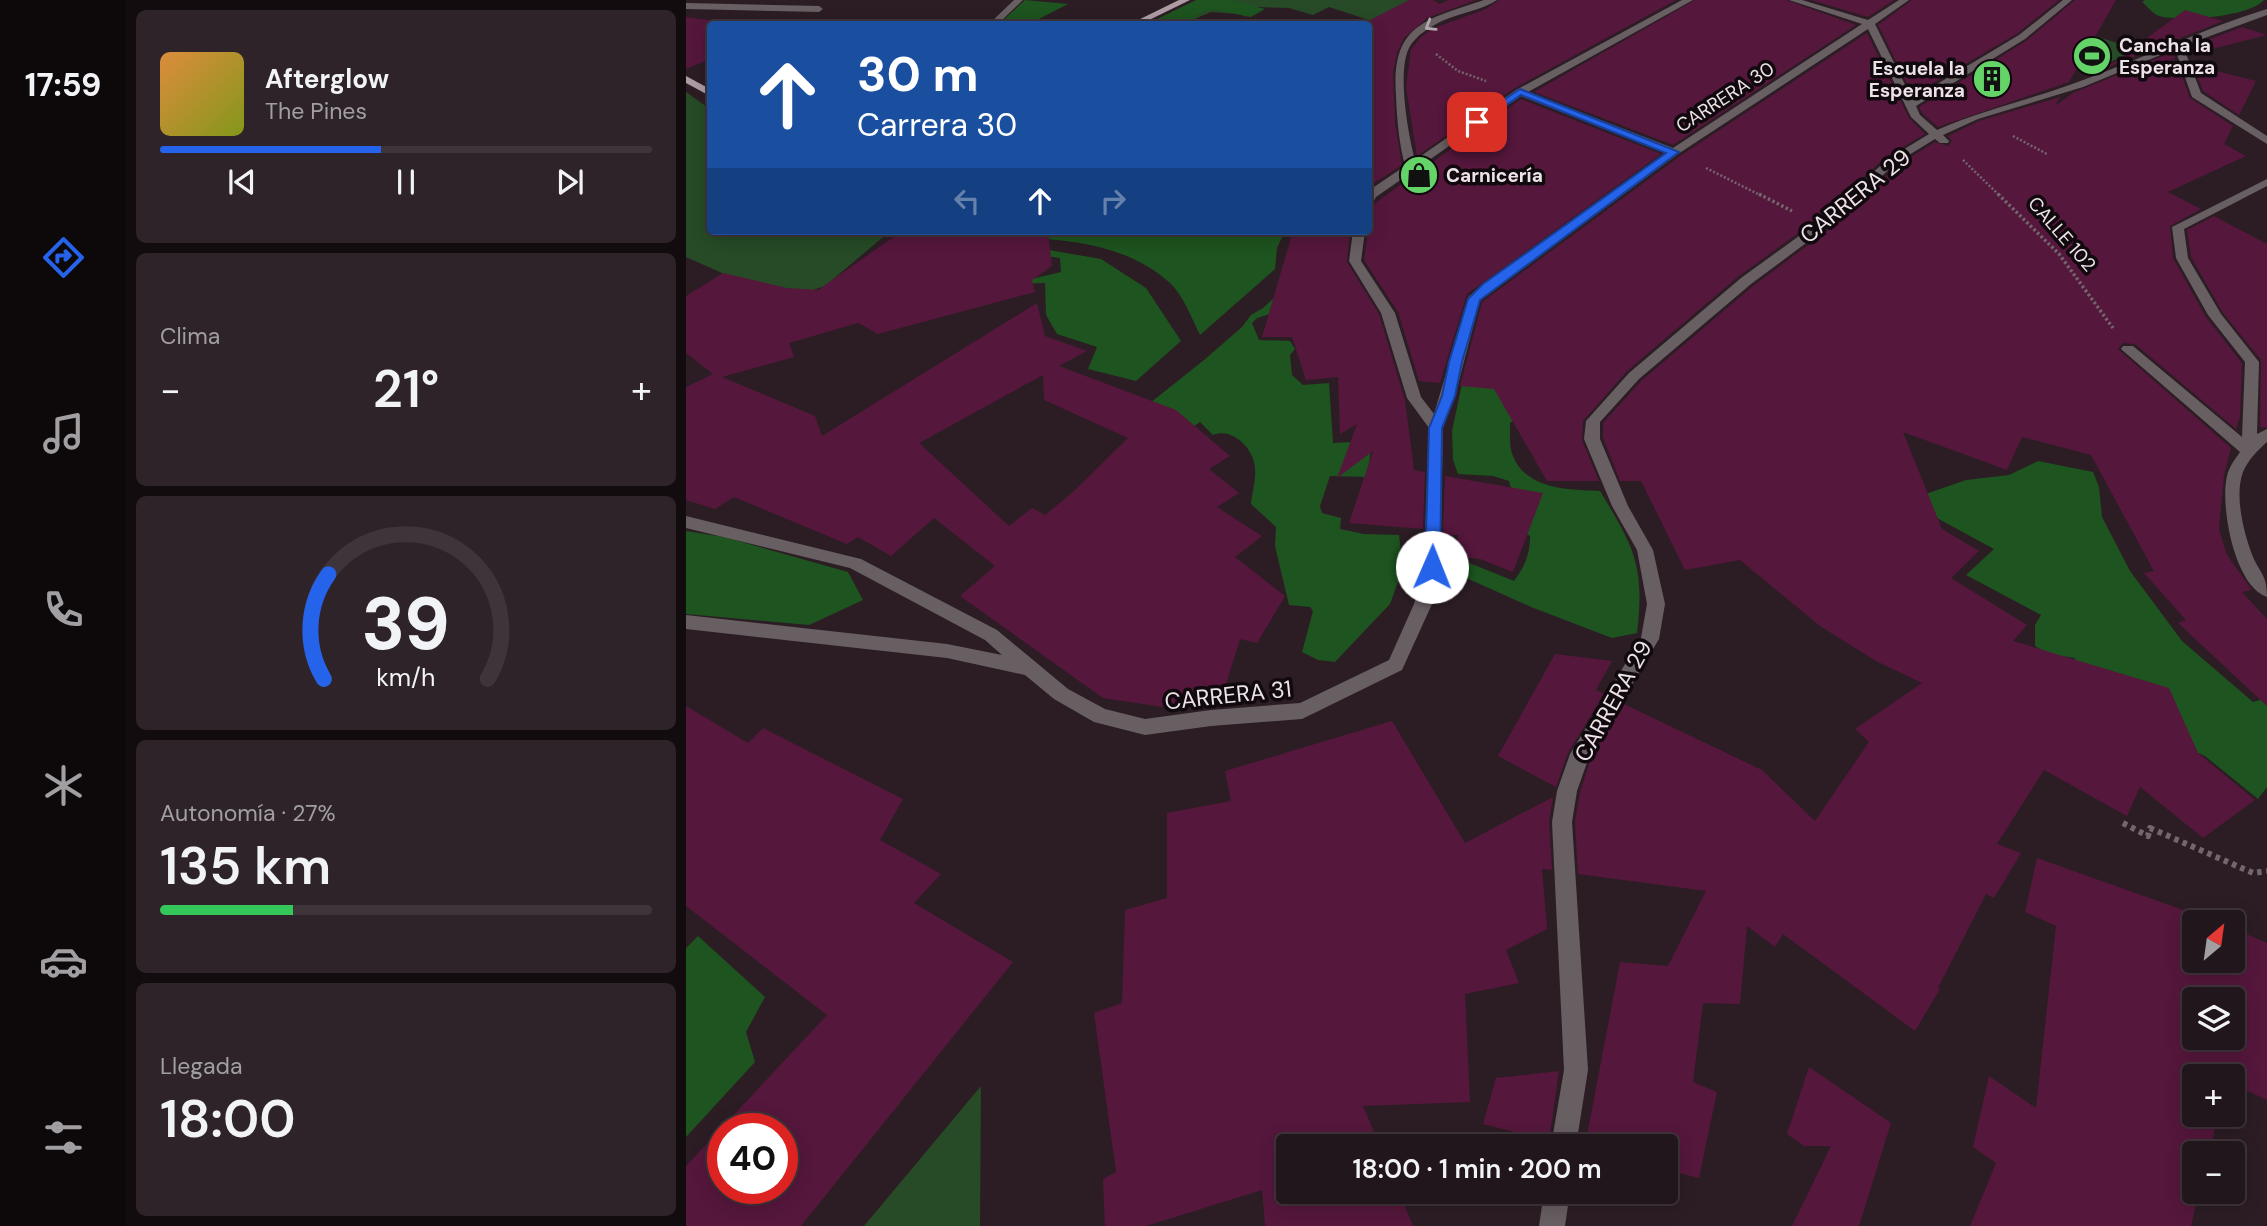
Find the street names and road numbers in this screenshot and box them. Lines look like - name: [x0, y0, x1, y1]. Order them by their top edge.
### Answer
- street label: CARRERA 30: [1671, 56, 1779, 138]
- street label: CARRERA 29: [1793, 142, 1917, 250]
- street label: CALLE 102: [2023, 191, 2101, 277]
- street label: CARRERA 29: [1567, 635, 1659, 767]
- street label: CARRERA 31: [1163, 673, 1293, 717]

